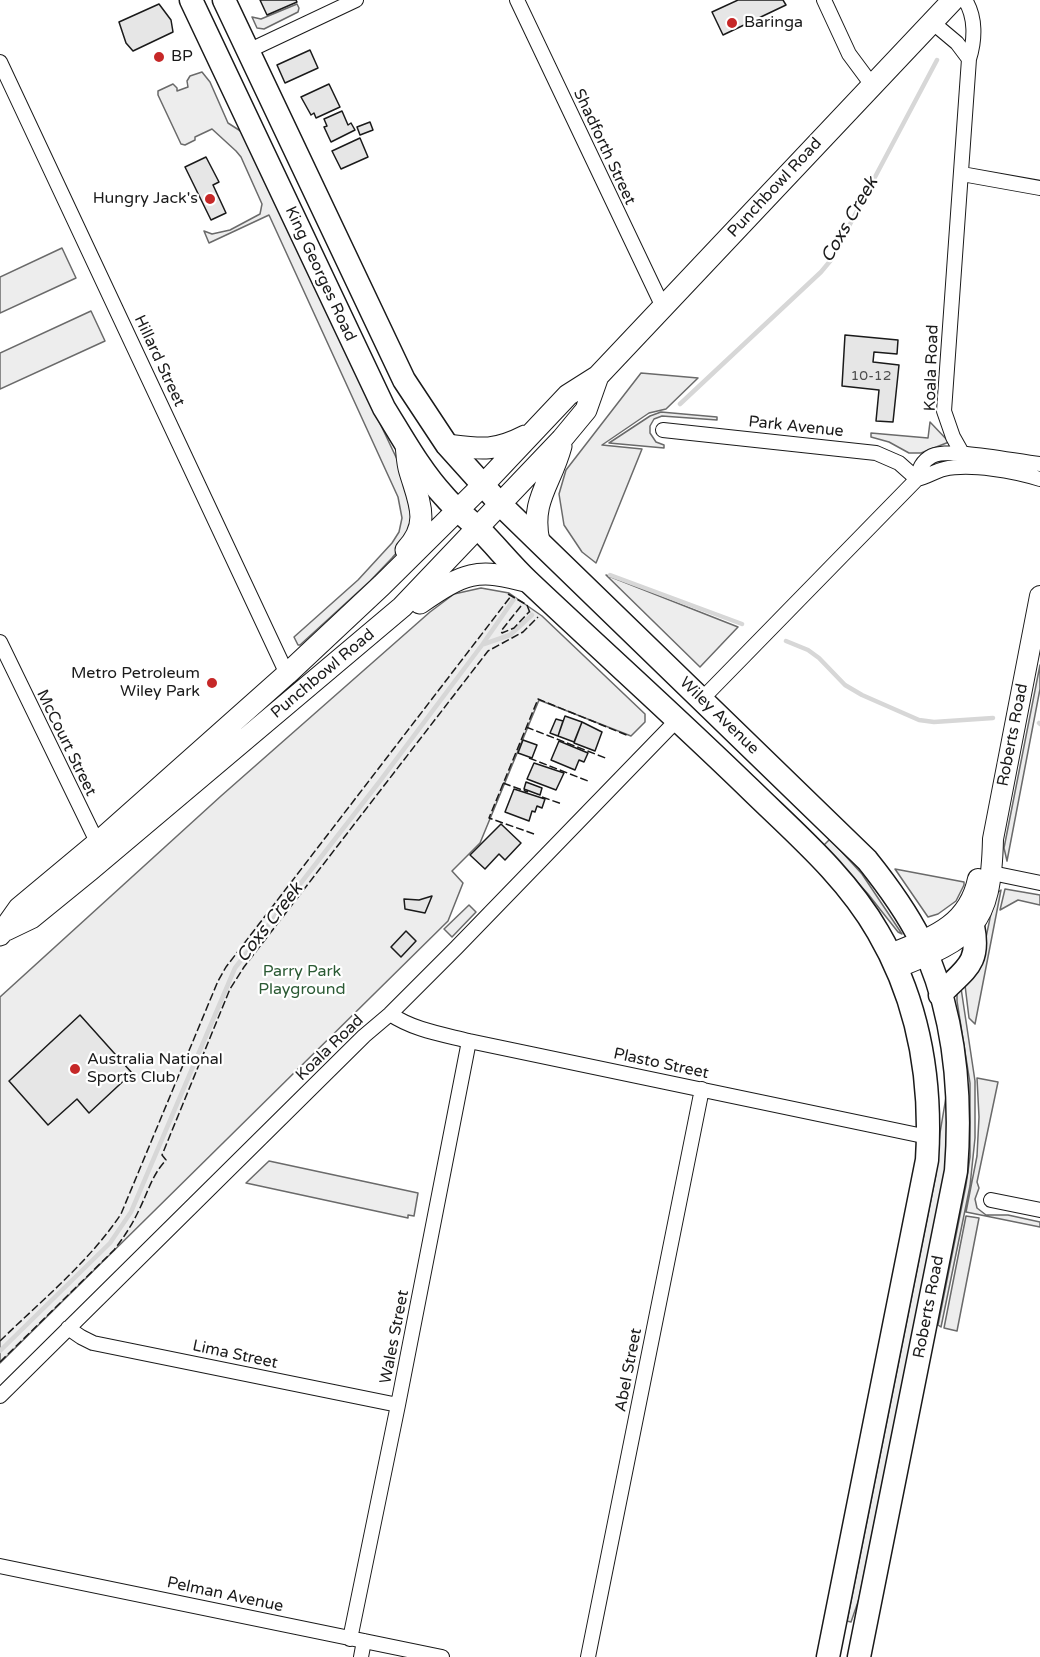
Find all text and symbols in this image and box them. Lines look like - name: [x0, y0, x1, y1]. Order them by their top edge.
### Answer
- place label: Baringa: [744, 13, 803, 33]
- marker: Baringa: [725, 16, 739, 30]
- place label: BP: [171, 47, 193, 67]
- marker: BP: [152, 50, 166, 64]
- street label: Shadforth Street: [569, 86, 639, 208]
- street label: Punchbowl Road: [724, 134, 826, 242]
- water label: Coxs Creek: [817, 173, 883, 267]
- place label: Hungry Jack's: [93, 189, 198, 209]
- marker: Hungry Jack's: [203, 192, 217, 206]
- street label: King Georges Road: [280, 203, 360, 345]
- street label: Hillard Street: [129, 312, 189, 410]
- street label: Koala Road: [921, 324, 943, 412]
- house number: 10-12: [851, 368, 891, 384]
- street label: Park Avenue: [747, 412, 845, 442]
- street label: Punchbowl Road: [267, 625, 379, 723]
- place label: Metro Petroleum Wiley Park: [71, 664, 200, 702]
- street label: Wiley Avenue: [675, 673, 763, 759]
- marker: Metro Petroleum Wiley Park: [205, 676, 219, 690]
- street label: Roberts Road: [994, 682, 1032, 788]
- street label: McCourt Street: [32, 687, 100, 799]
- water label: Coxs Creek: [232, 879, 308, 967]
- park label: Parry Park Playground: [258, 962, 346, 1000]
- street label: Koala Road: [292, 1011, 368, 1085]
- street label: Plasto Street: [612, 1045, 710, 1083]
- place label: Australia National Sports Club: [87, 1050, 223, 1088]
- marker: Australia National Sports Club: [68, 1062, 82, 1076]
- street label: Roberts Road: [910, 1254, 948, 1360]
- street label: Wales Street: [376, 1288, 414, 1386]
- street label: Abel Street: [611, 1327, 647, 1413]
- street label: Lima Street: [191, 1337, 279, 1373]
- street label: Pelman Avenue: [165, 1573, 285, 1617]

